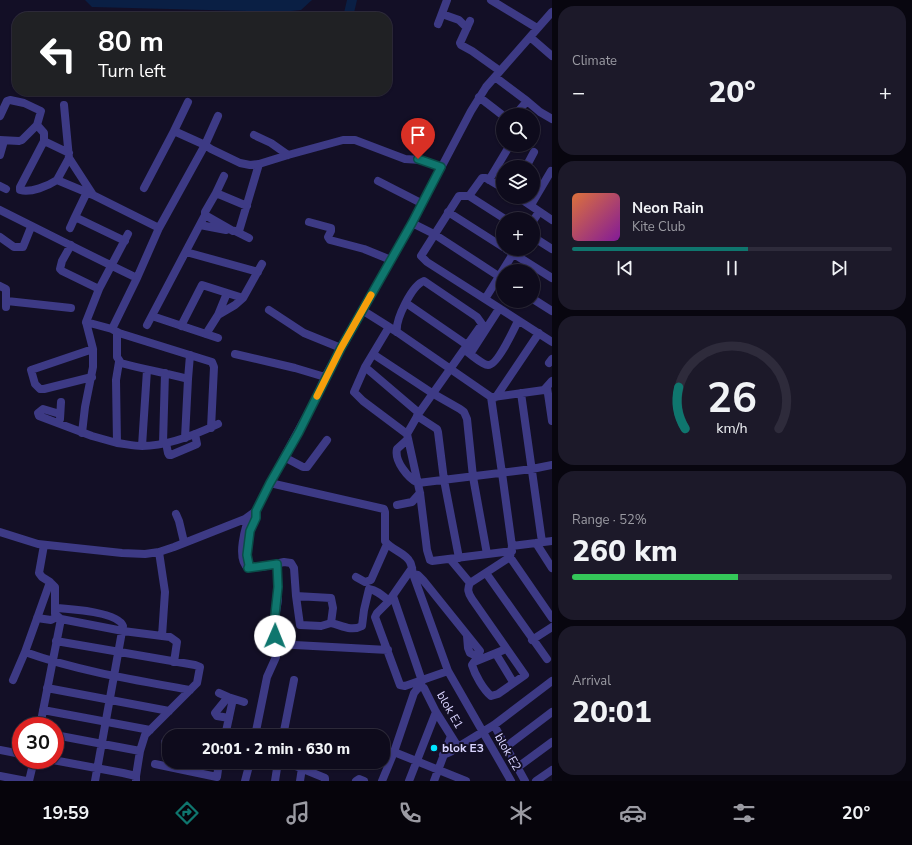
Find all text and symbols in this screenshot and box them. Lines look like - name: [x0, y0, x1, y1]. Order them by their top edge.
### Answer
- text: 80 m: [98, 23, 164, 61]
- icon: left: [32, 28, 84, 80]
- text: Climate: [572, 52, 617, 70]
- text: Turn left: [98, 59, 166, 83]
- text: 20°: [708, 72, 756, 113]
- text: −: [572, 78, 585, 108]
- text: +: [879, 78, 892, 108]
- map controls: [496, 108, 540, 308]
- button: search: [496, 108, 540, 152]
- pin: [401, 118, 435, 159]
- icon: arrive: [407, 124, 429, 146]
- button: layers: [496, 160, 540, 204]
- text: Neon Rain: [632, 198, 704, 218]
- button: +: [496, 212, 540, 256]
- text: Kite Club: [632, 218, 685, 236]
- icon: previous: [614, 257, 636, 279]
- icon: pause: [721, 257, 743, 279]
- icon: next: [828, 257, 850, 279]
- button: −: [496, 264, 540, 308]
- text: 26: [707, 369, 757, 426]
- text: km/h: [716, 418, 748, 437]
- text: Range · 52%: [572, 511, 647, 529]
- text: 260 km: [572, 531, 678, 572]
- position arrow: [254, 615, 296, 657]
- text: Arrival: [572, 672, 611, 690]
- street label: blok E1: [433, 688, 467, 732]
- text: 20:01: [572, 692, 652, 733]
- speed limit sign: 30: [12, 717, 64, 769]
- street label: blok E2: [491, 730, 525, 774]
- text: 20:01 · 2 min · 630 m: [202, 739, 350, 759]
- place label: blok E3: [442, 740, 484, 756]
- marker: blok E3: [429, 743, 439, 753]
- icon: directions: [173, 799, 201, 827]
- icon: music: [284, 799, 312, 827]
- icon: phone: [396, 799, 424, 827]
- icon: climate: [507, 799, 535, 827]
- icon: car: [619, 799, 647, 827]
- icon: filters: [730, 799, 758, 827]
- text: 19:59: [42, 801, 89, 825]
- text: 20°: [842, 801, 870, 825]

